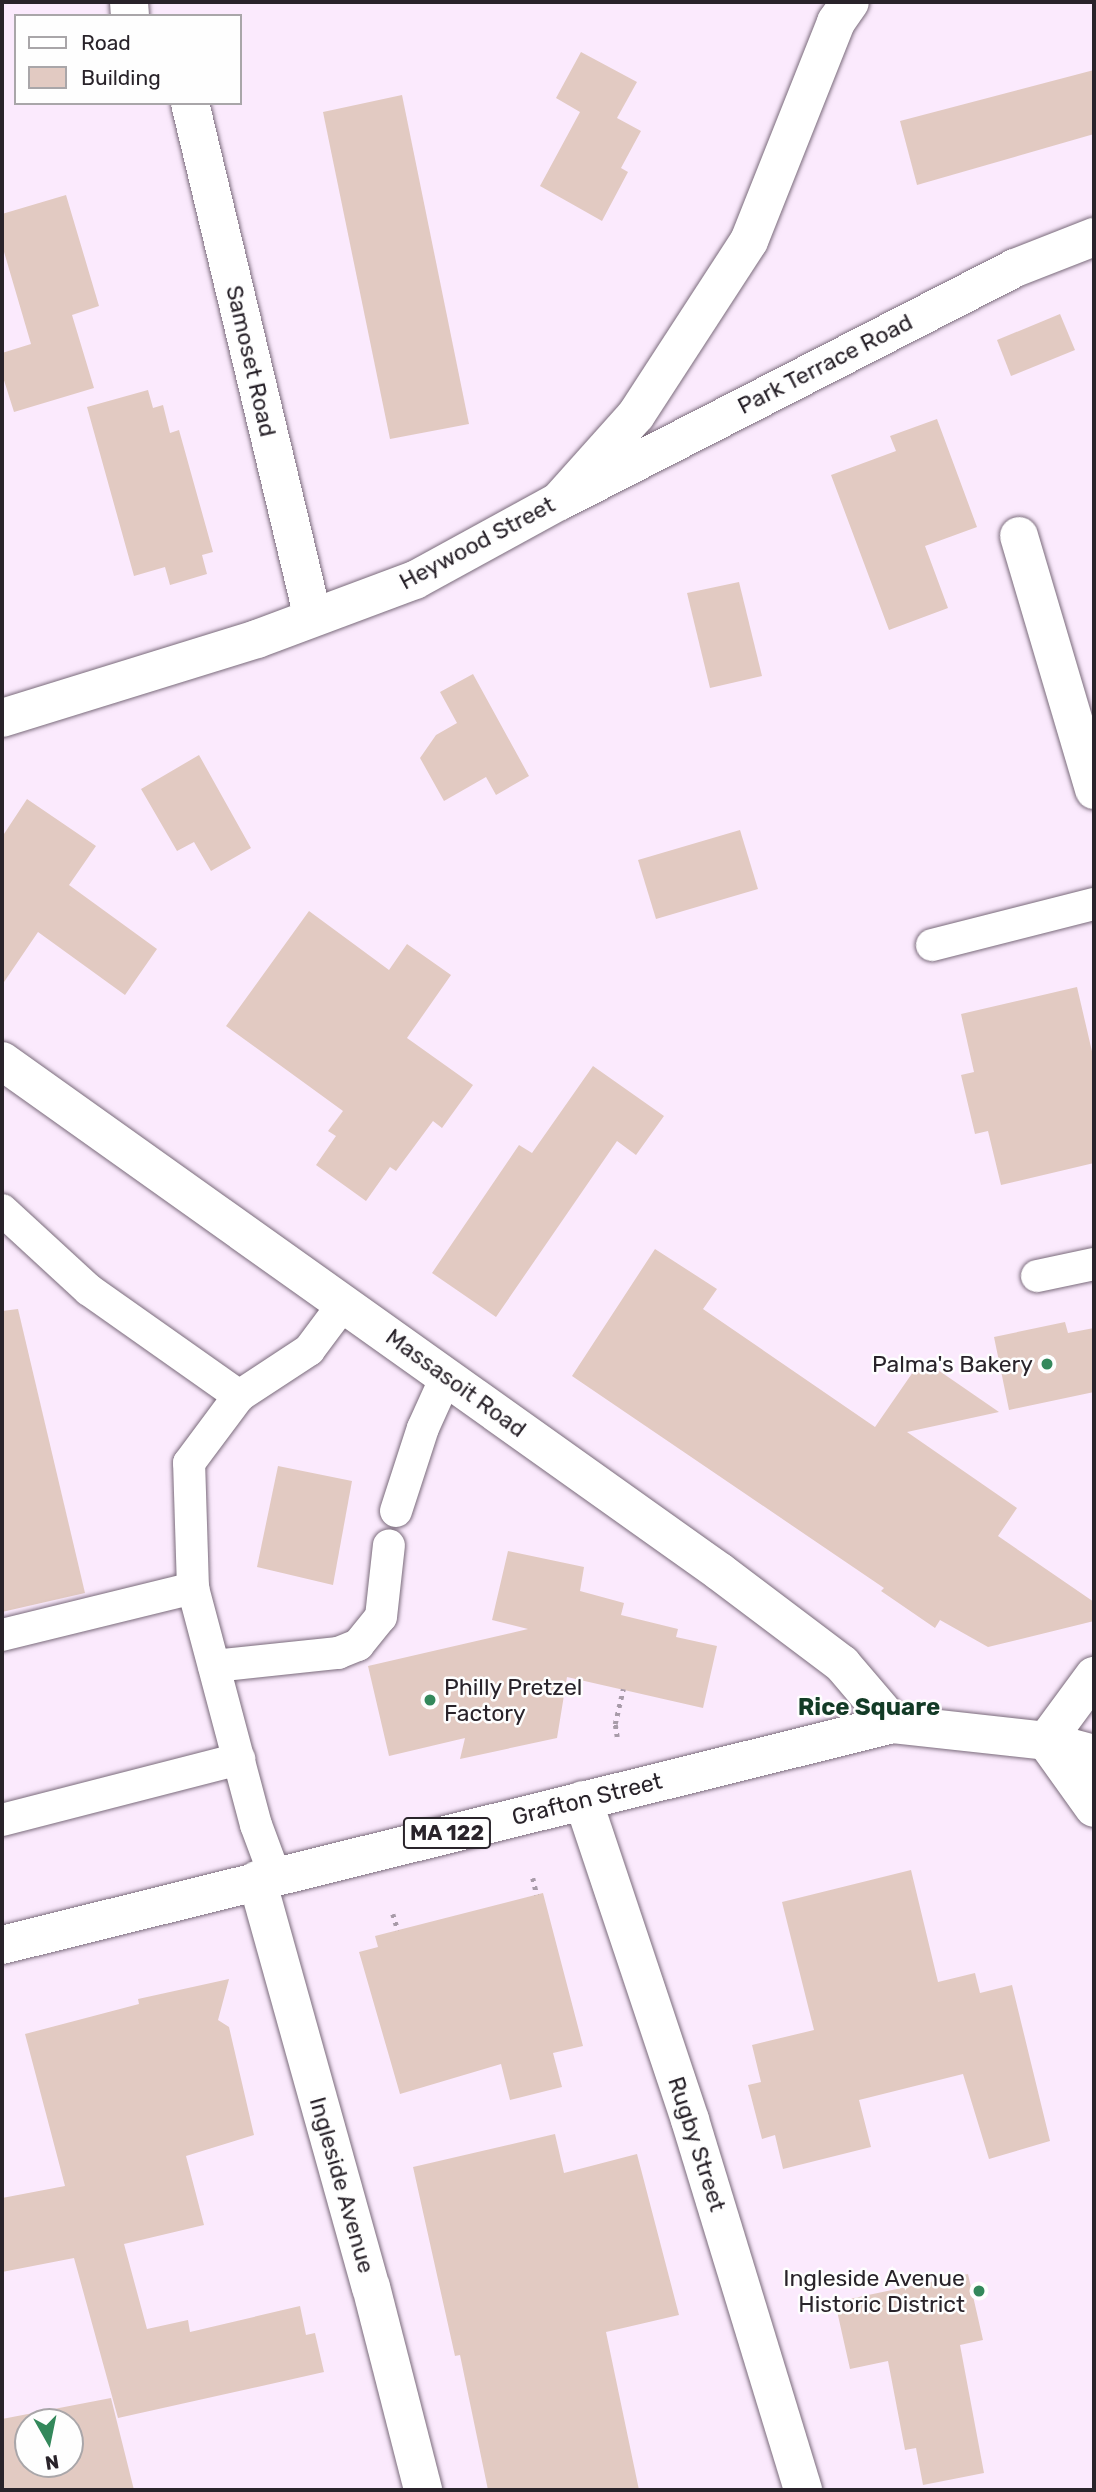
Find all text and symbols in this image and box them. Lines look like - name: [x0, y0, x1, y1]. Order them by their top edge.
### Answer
- legend: [14, 14, 242, 105]
- text: Road: [81, 30, 131, 55]
- text: Building: [81, 65, 161, 90]
- street label: Samoset Road: [220, 283, 282, 439]
- street label: Park Terrace Road: [733, 308, 917, 420]
- street label: Heywood Street: [395, 490, 559, 596]
- street label: Massasoit Road: [380, 1323, 532, 1443]
- place label: Palma's Bakery: [872, 1350, 1033, 1378]
- marker: Palma's Bakery: [1039, 1356, 1055, 1372]
- place label: Philly Pretzel Factory: [444, 1673, 583, 1727]
- marker: Philly Pretzel Factory: [422, 1692, 438, 1708]
- district label: Rice Square: [798, 1694, 940, 1722]
- street label: Grafton Street: [509, 1767, 665, 1831]
- road number: MA 122: [402, 1815, 492, 1850]
- street label: Rugby Street: [662, 2073, 732, 2215]
- street label: Ingleside Avenue: [304, 2093, 380, 2277]
- place label: Ingleside Avenue Historic District: [783, 2264, 965, 2318]
- marker: Ingleside Avenue Historic District: [971, 2283, 987, 2299]
- north arrow: [14, 2408, 84, 2478]
- text: N: [44, 2450, 61, 2475]

